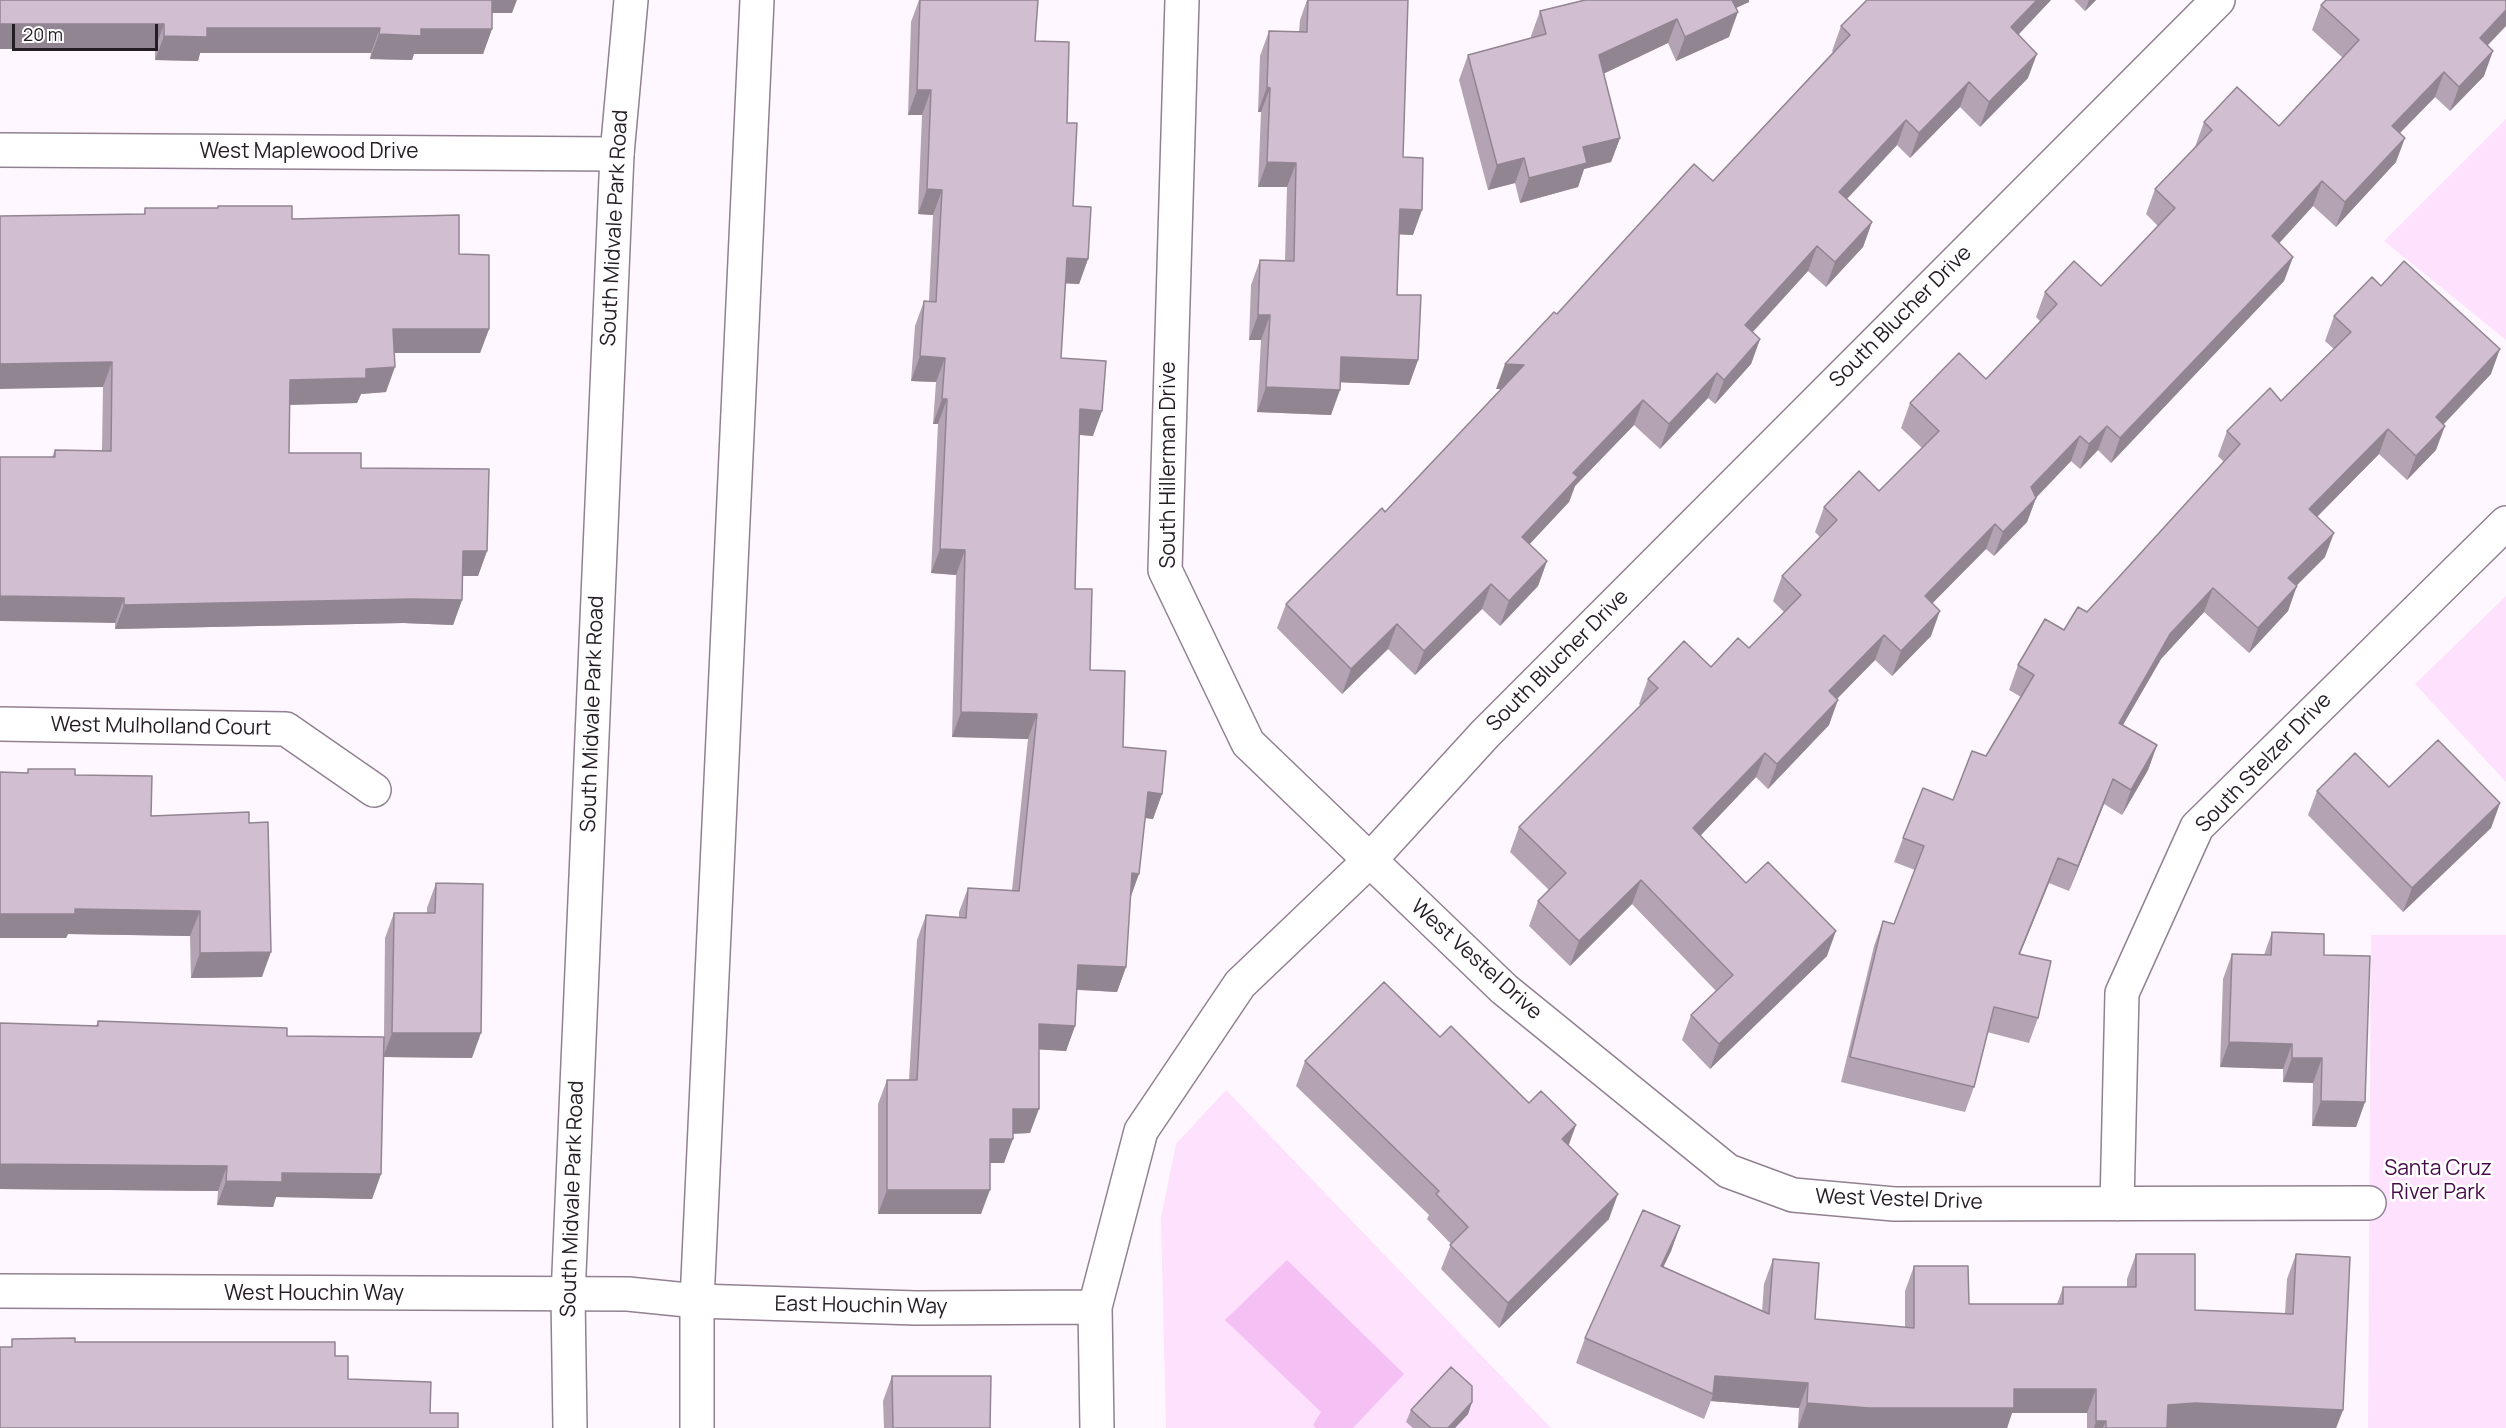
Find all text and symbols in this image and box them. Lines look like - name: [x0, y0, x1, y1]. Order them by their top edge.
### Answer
- scale bar: [15, 12, 160, 50]
- text: 20 m: [23, 22, 63, 46]
- street label: South Midvale Park Road: [596, 109, 634, 347]
- street label: West Maplewood Drive: [199, 139, 419, 165]
- street label: South Blucher Drive: [1825, 241, 1977, 393]
- street label: South Hillerman Drive: [1156, 361, 1182, 569]
- street label: South Blucher Drive: [1482, 585, 1634, 737]
- street label: South Midvale Park Road: [576, 595, 610, 833]
- street label: South Stelzer Drive: [2191, 688, 2337, 838]
- street label: West Mulholland Court: [50, 712, 272, 742]
- street label: West Vestel Drive: [1405, 895, 1547, 1025]
- street label: South Midvale Park Road: [556, 1080, 590, 1318]
- park label: Santa Cruz River Park: [2384, 1156, 2492, 1206]
- street label: West Vestel Drive: [1815, 1184, 1983, 1216]
- street label: West Houchin Way: [224, 1281, 404, 1307]
- street label: East Houchin Way: [774, 1292, 948, 1320]

